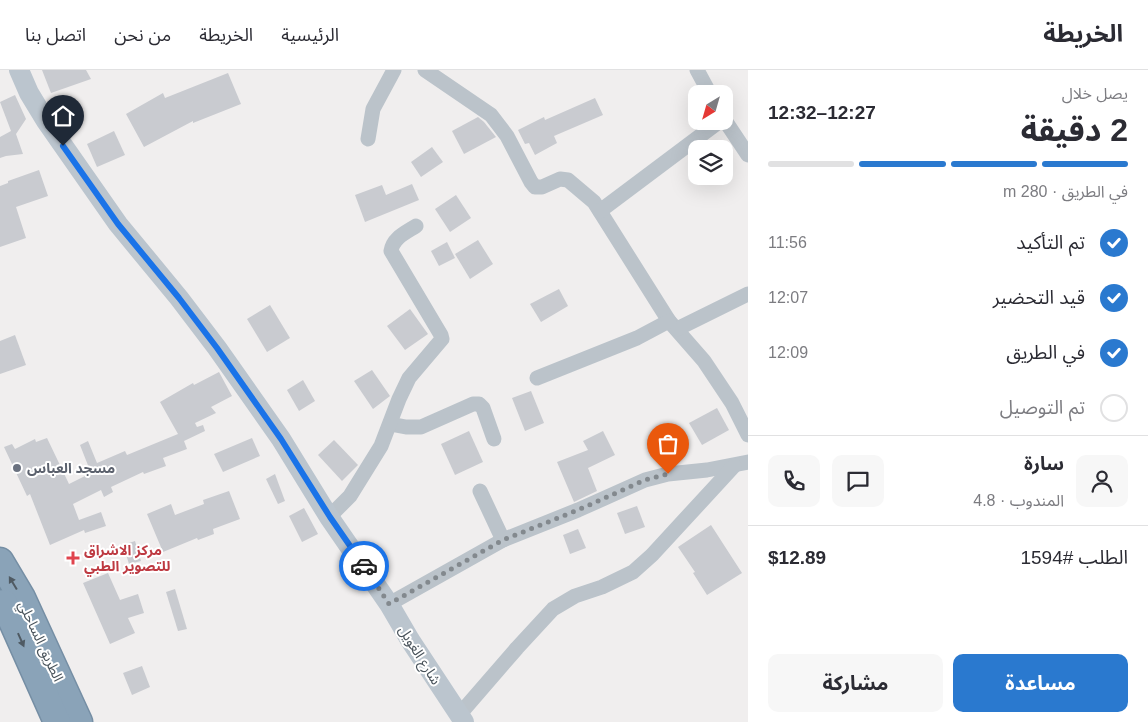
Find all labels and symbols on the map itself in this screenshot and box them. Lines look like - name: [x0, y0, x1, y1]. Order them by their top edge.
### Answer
- north arrow: [688, 85, 732, 130]
- pin: [42, 95, 84, 146]
- pin: [647, 423, 689, 474]
- place label: مسجد العباس: [27, 460, 115, 476]
- marker: مسجد العباس: [11, 462, 23, 474]
- courier: [339, 541, 389, 591]
- place label: مركز الاشراق للتصوير الطبي: [84, 542, 171, 577]
- marker: مركز الاشراق للتصوير الطبي: [66, 551, 80, 565]
- one-way arrow: [9, 577, 18, 590]
- street label: الطريق الساحلي: [12, 598, 67, 685]
- street label: شارع الغويل: [393, 623, 444, 689]
- one-way arrow: [17, 633, 25, 647]

